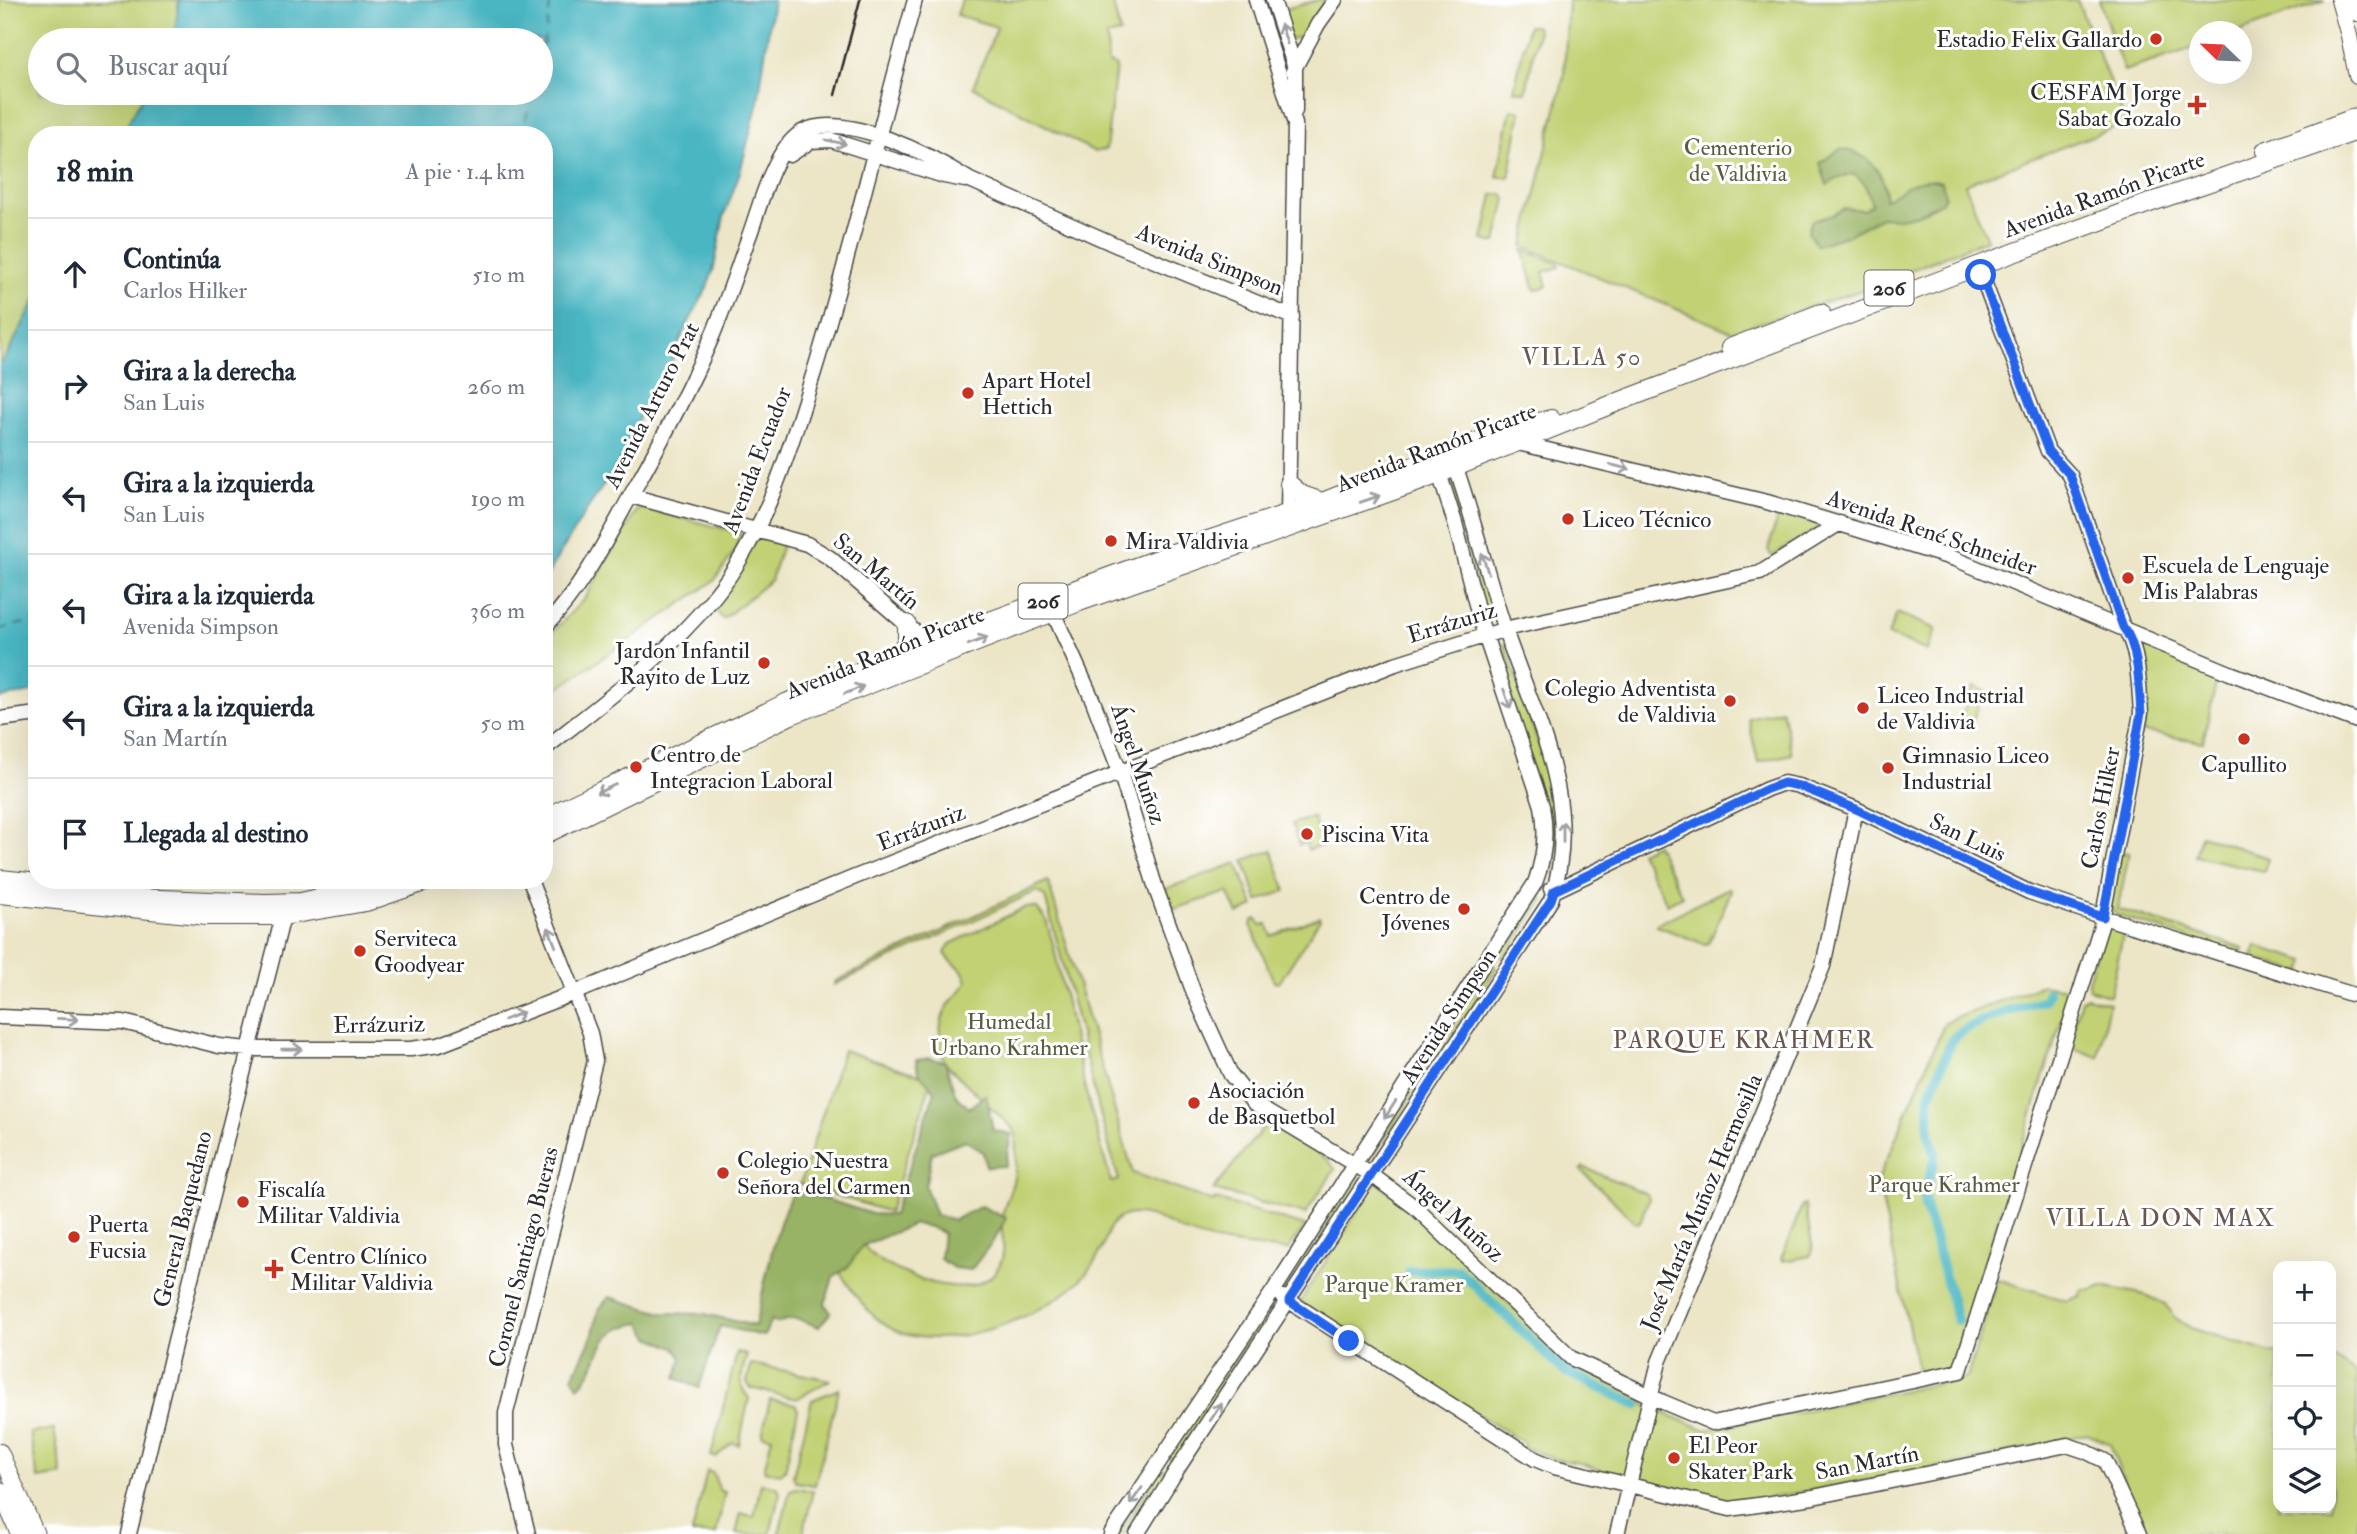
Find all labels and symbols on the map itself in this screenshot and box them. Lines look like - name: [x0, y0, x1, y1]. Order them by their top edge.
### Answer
- north arrow: [2189, 21, 2252, 84]
- one-way arrow: [1277, 23, 1290, 45]
- place label: Estadio Felix Gallardo: [1936, 25, 2142, 54]
- marker: Estadio Felix Gallardo: [2148, 31, 2164, 47]
- place label: CESFAM Jorge Sabat Gozalo: [2030, 78, 2181, 133]
- marker: CESFAM Jorge Sabat Gozalo: [2187, 95, 2207, 115]
- park label: Cementerio de Valdivia: [1684, 133, 1792, 188]
- one-way arrow: [824, 136, 847, 150]
- street label: Avenida Ramón Picarte: [1999, 144, 2209, 245]
- street label: Avenida Simpson: [1131, 216, 1288, 303]
- route start: [1965, 259, 1996, 290]
- road number: 206: [1864, 270, 1913, 306]
- street label: Avenida Arturo Prat: [597, 317, 706, 494]
- district label: VILLA 50: [1522, 342, 1642, 373]
- place label: Apart Hotel Hettich: [981, 366, 1091, 421]
- street label: Avenida Ecuador: [715, 382, 798, 539]
- marker: Apart Hotel Hettich: [960, 385, 976, 401]
- street label: Avenida Ramón Picarte: [1331, 396, 1541, 499]
- one-way arrow: [1608, 461, 1631, 474]
- street label: Avenida René Schneider: [1822, 483, 2041, 582]
- one-way arrow: [1359, 492, 1381, 504]
- place label: Liceo Técnico: [1582, 505, 1711, 534]
- marker: Liceo Técnico: [1560, 511, 1576, 527]
- street label: San Martín: [827, 527, 926, 616]
- place label: Mira Valdivia: [1125, 527, 1249, 556]
- marker: Mira Valdivia: [1103, 533, 1119, 549]
- place label: Escuela de Lenguaje Mis Palabras: [2142, 551, 2330, 606]
- one-way arrow: [1478, 553, 1491, 575]
- marker: Escuela de Lenguaje Mis Palabras: [2120, 570, 2136, 586]
- road number: 206: [1018, 584, 1068, 618]
- street label: Errázuriz: [1404, 595, 1500, 650]
- street label: Avenida Ramón Picarte: [781, 599, 989, 706]
- one-way arrow: [966, 633, 988, 646]
- place label: Jardon Infantil Rayito de Luz: [614, 636, 750, 691]
- marker: Jardon Infantil Rayito de Luz: [756, 655, 772, 671]
- place label: Colegio Adventista de Valdivia: [1544, 674, 1717, 729]
- place label: Liceo Industrial de Valdivia: [1877, 681, 2024, 736]
- one-way arrow: [843, 682, 865, 695]
- one-way arrow: [1501, 687, 1514, 709]
- marker: Colegio Adventista de Valdivia: [1722, 693, 1738, 709]
- street label: Ángel Muñoz: [1104, 699, 1173, 828]
- marker: Liceo Industrial de Valdivia: [1855, 700, 1871, 716]
- marker: Capullito: [2236, 731, 2252, 747]
- place label: Centro de Integracion Laboral: [650, 740, 833, 795]
- place label: Gimnasio Liceo Industrial: [1902, 741, 2049, 796]
- street label: Carlos Hilker: [2074, 744, 2127, 872]
- place label: Capullito: [2201, 750, 2287, 780]
- marker: Centro de Integracion Laboral: [628, 759, 644, 775]
- marker: Gimnasio Liceo Industrial: [1880, 760, 1896, 776]
- one-way arrow: [596, 782, 617, 796]
- street label: Errázuriz: [873, 797, 969, 857]
- street label: San Luis: [1925, 807, 2011, 868]
- place label: Piscina Vita: [1321, 820, 1430, 849]
- one-way arrow: [1556, 821, 1570, 844]
- marker: Piscina Vita: [1299, 826, 1315, 842]
- place label: Centro de Jóvenes: [1359, 882, 1450, 937]
- marker: Centro de Jóvenes: [1456, 901, 1472, 917]
- place label: Serviteca Goodyear: [374, 924, 465, 979]
- one-way arrow: [545, 926, 557, 948]
- marker: Serviteca Goodyear: [352, 943, 368, 959]
- street label: Avenida Simpson: [1393, 943, 1504, 1091]
- park label: Humedal Urbano Krahmer: [930, 1007, 1088, 1062]
- street label: Errázuriz: [333, 1009, 425, 1040]
- one-way arrow: [503, 1009, 525, 1022]
- one-way arrow: [56, 1013, 79, 1026]
- district label: PARQUE KRAHMER: [1613, 1025, 1875, 1056]
- one-way arrow: [281, 1042, 304, 1055]
- street label: José María Muñoz Hermosilla: [1634, 1069, 1769, 1336]
- place label: Asociación de Basquetbol: [1207, 1076, 1335, 1131]
- marker: Asociación de Basquetbol: [1186, 1095, 1202, 1111]
- one-way arrow: [1382, 1100, 1397, 1119]
- street label: General Baquedano: [147, 1128, 218, 1310]
- street label: Coronel Santiago Bueras: [482, 1144, 565, 1370]
- place label: Colegio Nuestra Señora del Carmen: [737, 1146, 911, 1201]
- street label: Ángel Muñoz: [1396, 1162, 1510, 1268]
- marker: Colegio Nuestra Señora del Carmen: [715, 1165, 731, 1181]
- park label: Parque Krahmer: [1868, 1170, 2020, 1199]
- place label: Fiscalía Militar Valdivia: [257, 1175, 401, 1230]
- marker: Fiscalía Militar Valdivia: [235, 1194, 251, 1210]
- district label: VILLA DON MAX: [2046, 1203, 2276, 1234]
- place label: Puerta Fucsia: [88, 1210, 149, 1265]
- marker: Puerta Fucsia: [66, 1229, 82, 1245]
- place label: Centro Clínico Militar Valdivia: [290, 1242, 434, 1297]
- marker: Centro Clínico Militar Valdivia: [264, 1259, 284, 1279]
- park label: Parque Kramer: [1324, 1270, 1464, 1299]
- route end: [1333, 1325, 1364, 1356]
- one-way arrow: [1209, 1402, 1223, 1422]
- place label: El Peor Skater Park: [1688, 1431, 1793, 1486]
- street label: San Martín: [1813, 1438, 1921, 1487]
- marker: El Peor Skater Park: [1666, 1450, 1682, 1466]
- one-way arrow: [1128, 1486, 1143, 1505]

